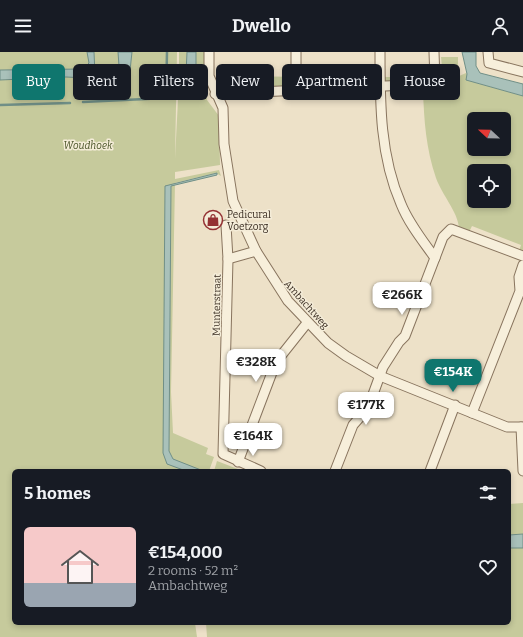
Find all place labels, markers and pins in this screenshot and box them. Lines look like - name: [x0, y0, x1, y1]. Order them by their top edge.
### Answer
- shop icon: Pedicural Voetzorg: [202, 209, 224, 231]
- place label: Pedicural Voetzorg: [227, 209, 271, 233]
- pin: €266K: [374, 282, 430, 316]
- pin: €328K: [228, 349, 284, 383]
- pin: €154K: [425, 359, 481, 393]
- pin: €177K: [338, 392, 394, 426]
- pin: €164K: [225, 423, 281, 457]

